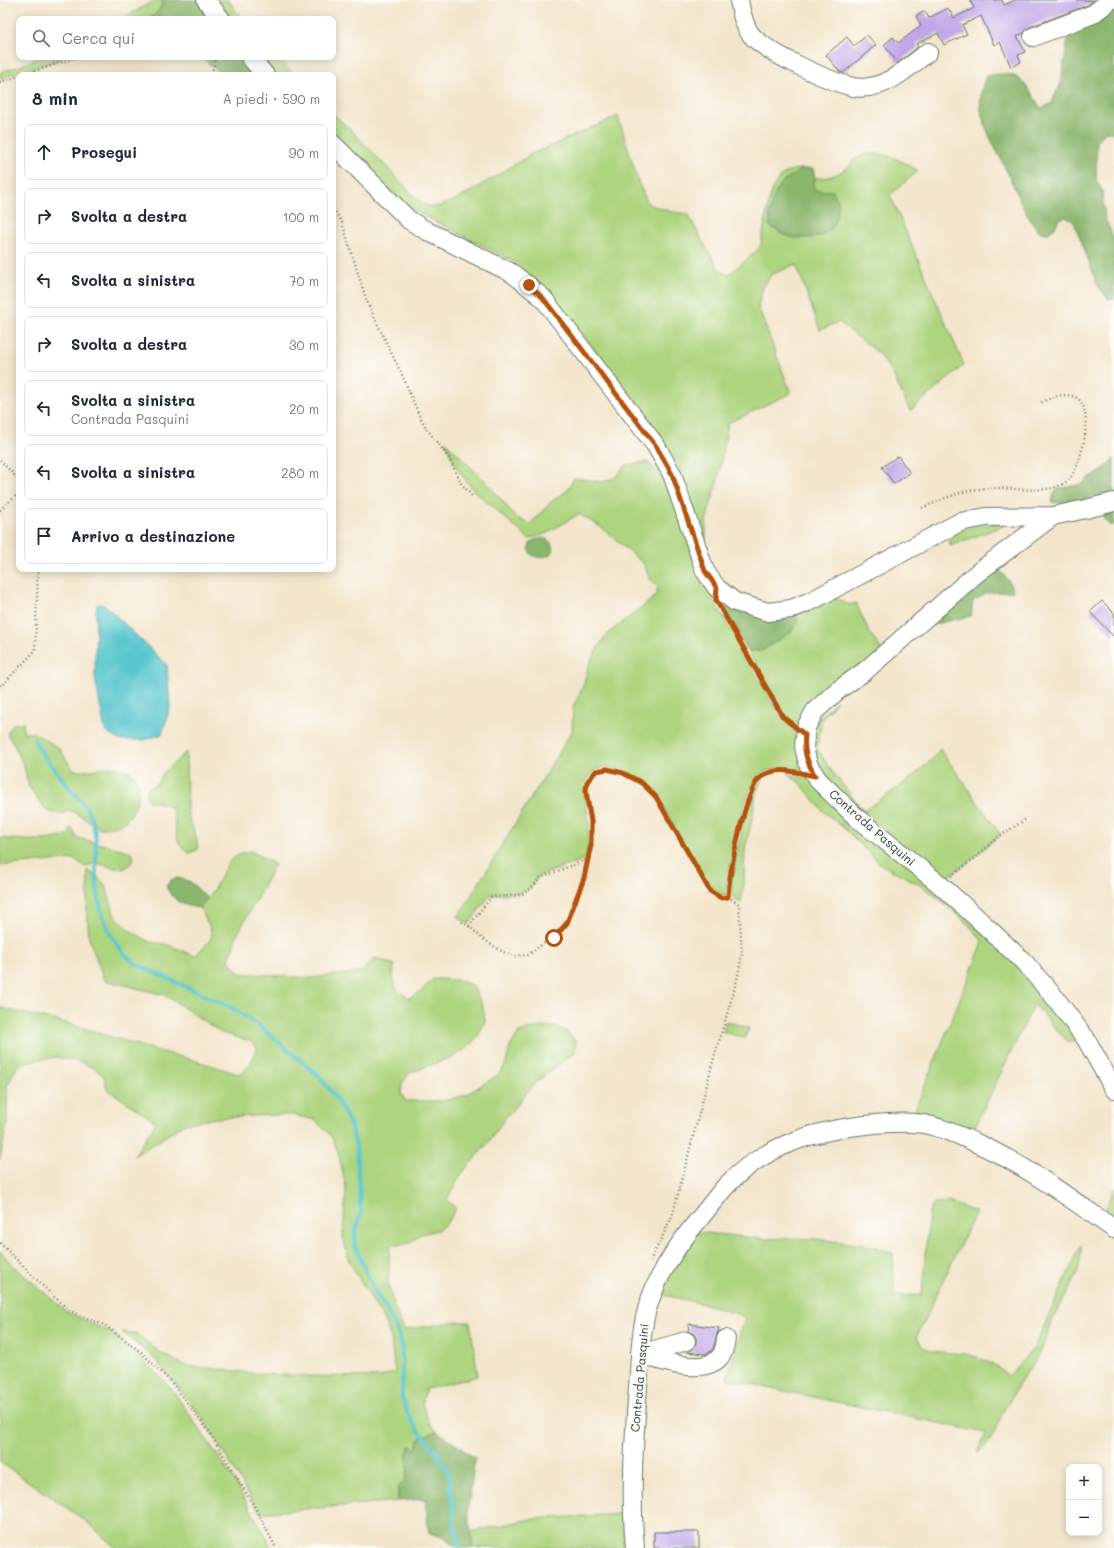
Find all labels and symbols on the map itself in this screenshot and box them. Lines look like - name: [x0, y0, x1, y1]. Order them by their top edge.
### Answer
- route end: [520, 276, 538, 294]
- street label: Contrada Pasquini: [826, 785, 919, 869]
- route start: [545, 929, 563, 947]
- street label: Contrada Pasquini: [626, 1323, 652, 1433]

